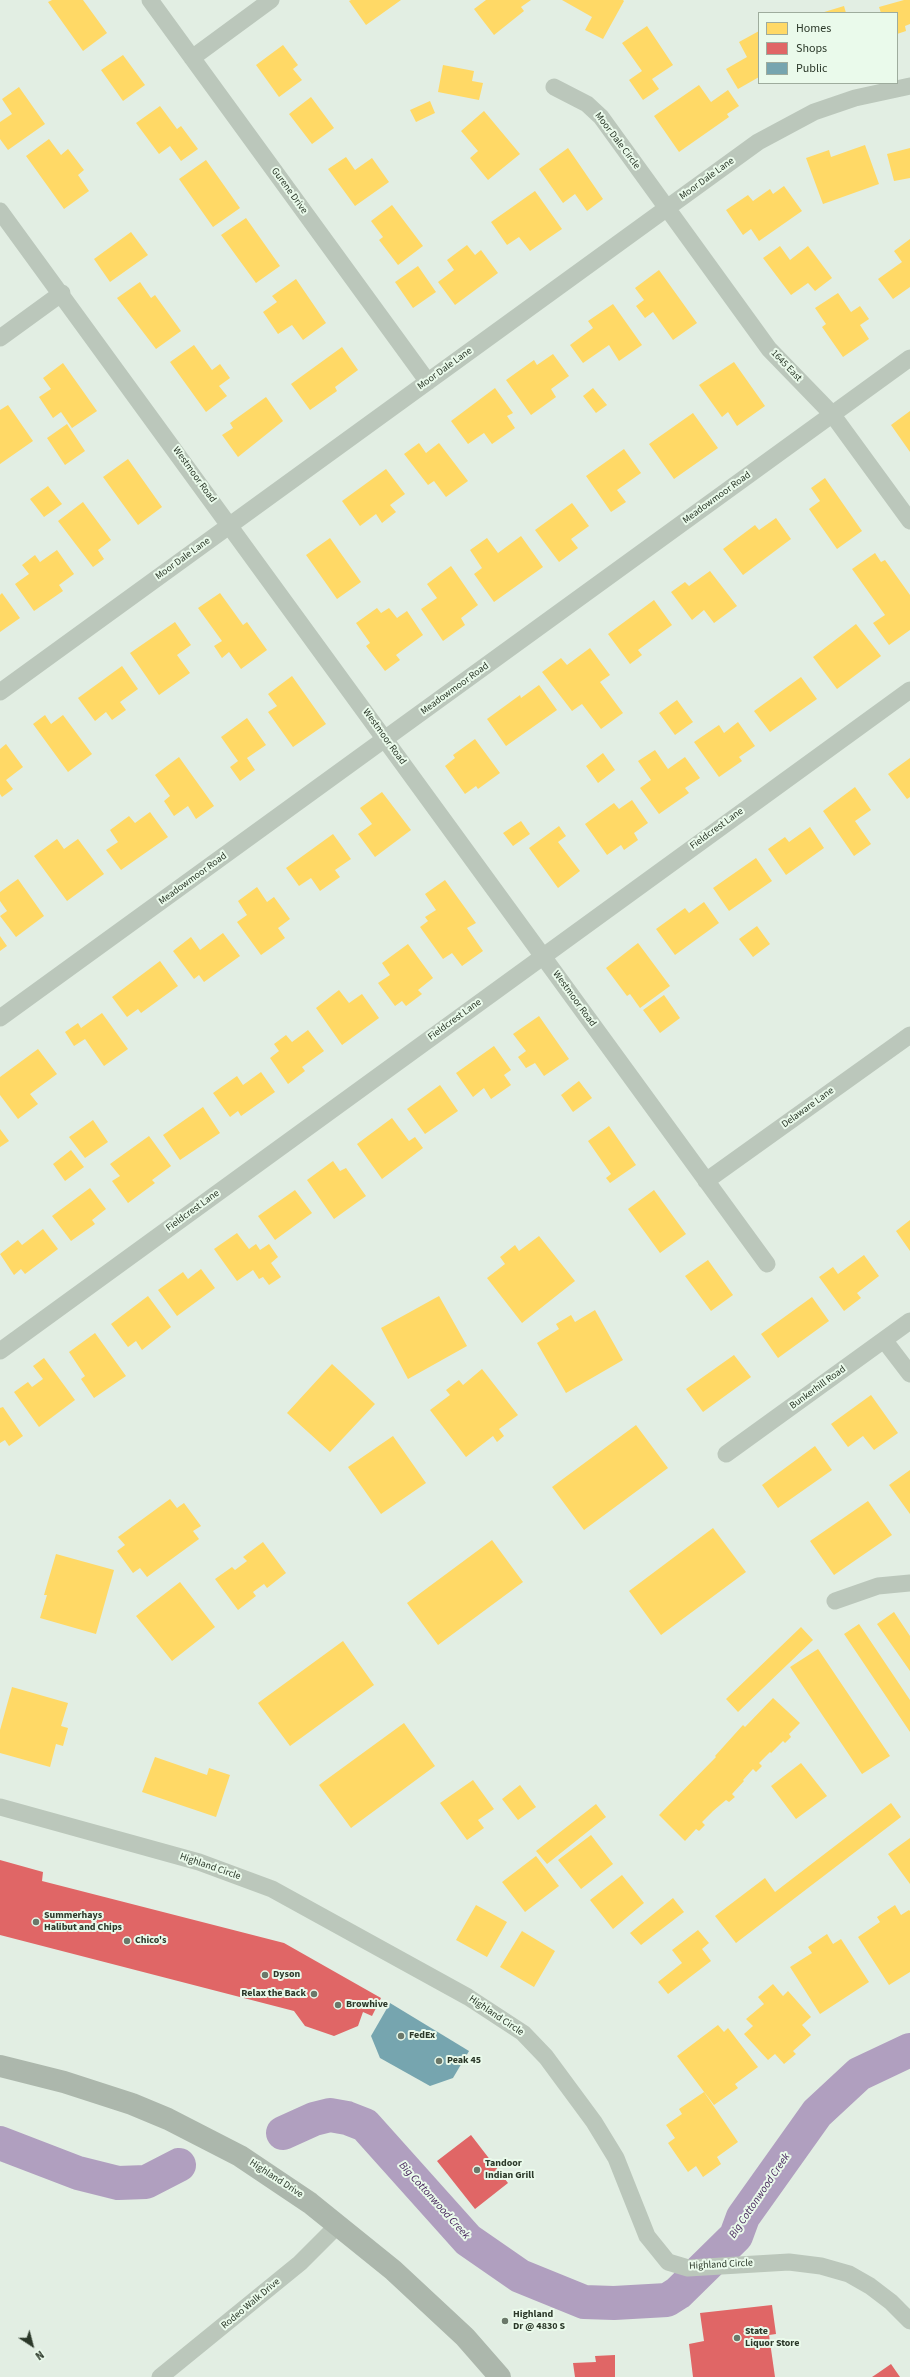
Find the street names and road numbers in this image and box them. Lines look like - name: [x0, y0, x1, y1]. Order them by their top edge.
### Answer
- street label: Moor Dale Circle: [592, 110, 642, 172]
- street label: Moor Dale Lane: [677, 155, 737, 203]
- street label: Gurene Drive: [268, 166, 310, 216]
- street label: Moor Dale Lane: [415, 345, 475, 393]
- street label: 1645 East: [768, 348, 804, 384]
- street label: Westmoor Road: [170, 445, 218, 505]
- street label: Meadowmoor Road: [681, 469, 753, 527]
- street label: Moor Dale Lane: [153, 535, 213, 583]
- street label: Meadowmoor Road: [419, 660, 491, 718]
- street label: Westmoor Road: [360, 707, 408, 767]
- street label: Fieldcrest Lane: [688, 806, 746, 852]
- street label: Meadowmoor Road: [157, 850, 229, 908]
- street label: Westmoor Road: [550, 969, 598, 1029]
- street label: Fieldcrest Lane: [426, 997, 484, 1043]
- street label: Delaware Lane: [780, 1085, 836, 1131]
- street label: Fieldcrest Lane: [164, 1188, 222, 1234]
- street label: Bunkerhill Road: [788, 1364, 848, 1412]
- street label: Highland Circle: [178, 1851, 242, 1883]
- street label: Highland Circle: [466, 1993, 526, 2039]
- street label: Highland Drive: [247, 2157, 305, 2201]
- street label: Highland Circle: [689, 2257, 753, 2273]
- street label: Rodeo Walk Drive: [219, 2276, 283, 2332]

